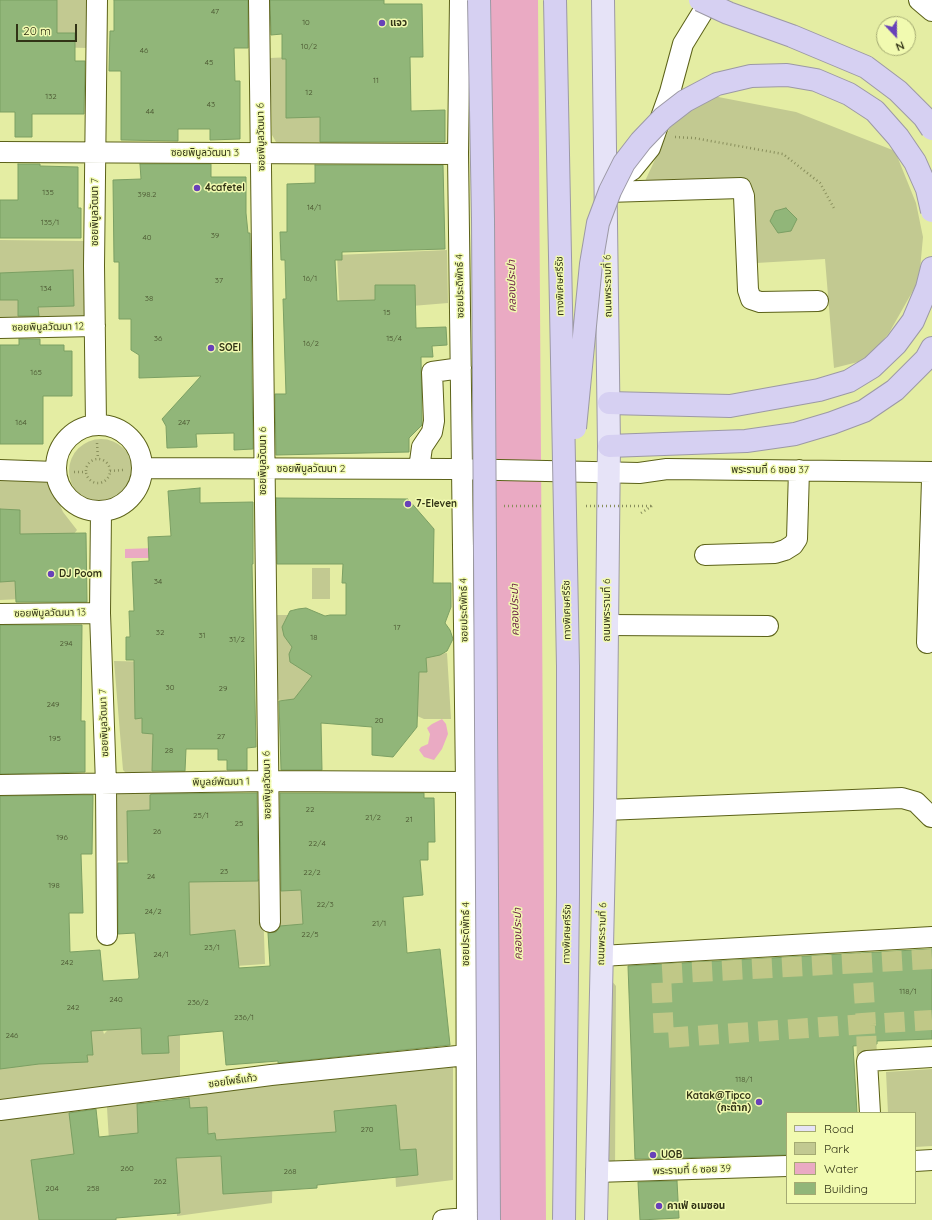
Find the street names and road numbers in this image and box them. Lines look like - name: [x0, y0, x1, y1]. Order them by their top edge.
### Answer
- street label: ซอยพิบูลวัฒนา 6: [254, 103, 268, 171]
- street label: ซอยพิบูลวัฒนา 3: [171, 147, 239, 159]
- street label: ซอยพิบูลวัฒนา 7: [89, 178, 101, 246]
- street label: ซอยประดิพัทธ์ 4: [453, 254, 467, 318]
- street label: ถนนพระรามที่ 6: [601, 255, 615, 317]
- street label: ทางพิเศษศรีรัช: [553, 256, 567, 316]
- street label: ซอยพิบูลวัฒนา 12: [12, 320, 84, 334]
- street label: ซอยพิบูลวัฒนา 6: [257, 427, 269, 495]
- street label: ซอยพิบูลวัฒนา 2: [277, 463, 345, 475]
- street label: พระรามที่ 6 ซอย 37: [731, 464, 809, 476]
- street label: ซอยประดิพัทธ์ 4: [457, 578, 471, 642]
- street label: ถนนพระรามที่ 6: [601, 579, 613, 641]
- street label: ทางพิเศษศรีรัช: [560, 580, 574, 640]
- street label: ซอยพิบูลวัฒนา 13: [14, 606, 86, 620]
- street label: ซอยพิบูลวัฒนา 7: [97, 689, 111, 757]
- street label: ซอยพิบูลวัฒนา 6: [260, 751, 274, 819]
- street label: พิบูลย์พัฒนา 1: [192, 776, 250, 788]
- street label: ซอยประดิพัทธ์ 4: [460, 902, 472, 966]
- street label: ถนนพระรามที่ 6: [595, 902, 609, 966]
- street label: ทางพิเศษศรีรัช: [560, 904, 574, 964]
- street label: ซอยโพธิ์แก้ว: [208, 1072, 258, 1090]
- street label: พระรามที่ 6 ซอย 39: [653, 1163, 731, 1177]

